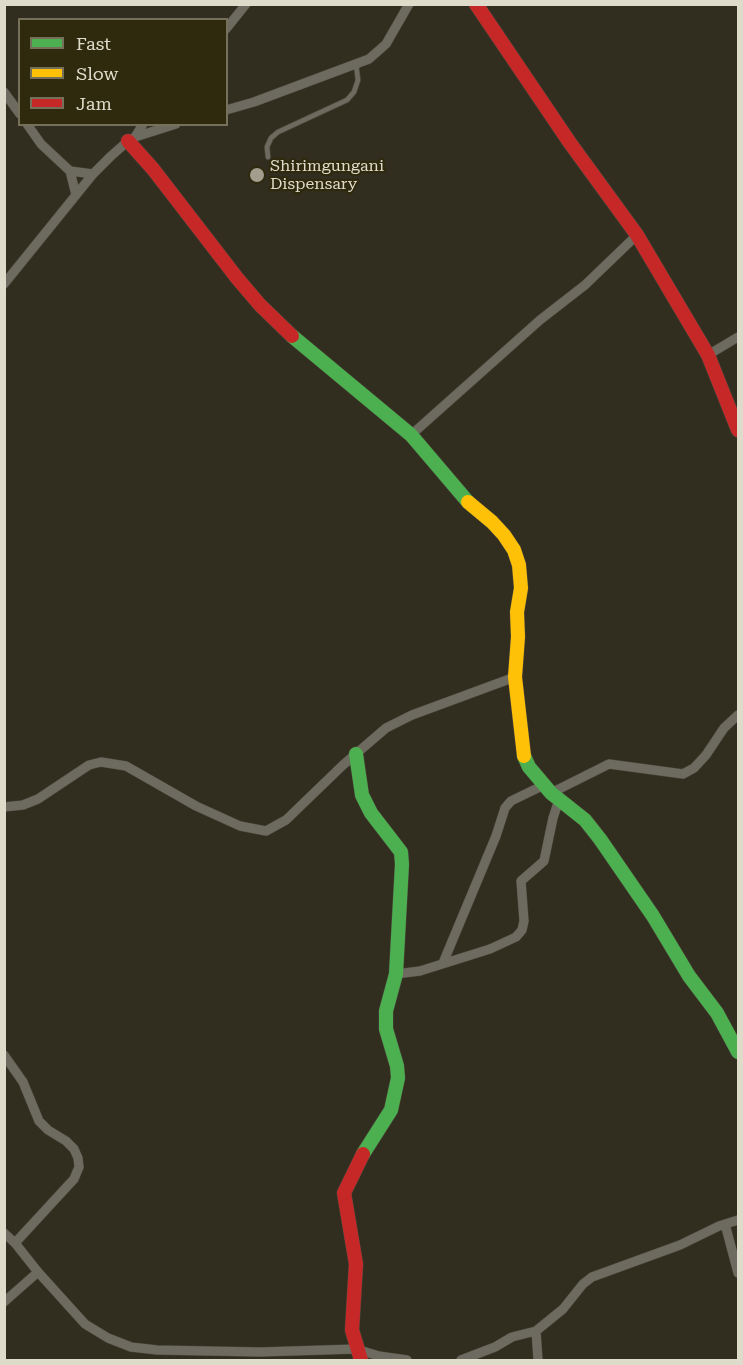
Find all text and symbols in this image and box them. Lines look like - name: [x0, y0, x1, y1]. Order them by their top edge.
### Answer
- legend: [18, 18, 228, 126]
- text: Fast: [76, 33, 111, 54]
- text: Slow: [76, 63, 118, 84]
- text: Jam: [76, 93, 112, 114]
- place label: Shirimgungani Dispensary: [270, 156, 384, 194]
- marker: Shirimgungani Dispensary: [248, 166, 266, 184]

